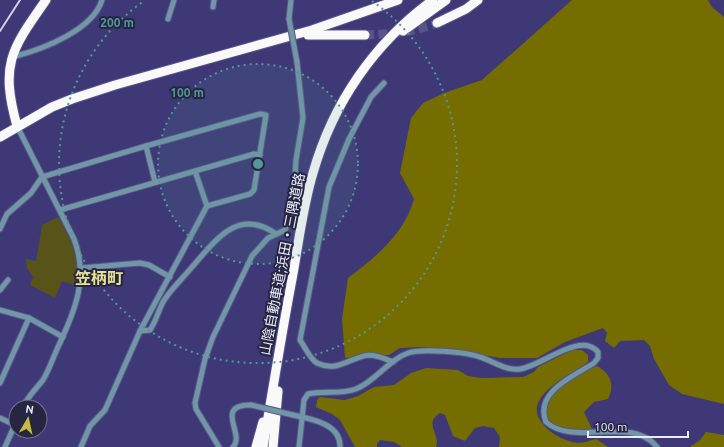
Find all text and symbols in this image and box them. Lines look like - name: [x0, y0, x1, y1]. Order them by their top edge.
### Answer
- text: 200 m: [100, 16, 134, 29]
- text: 100 m: [170, 86, 204, 99]
- centre of rings: [251, 157, 265, 171]
- street label: 山陰自動車道;浜田・三隅道路: [256, 171, 308, 357]
- district label: 笠柄町: [75, 269, 123, 287]
- north arrow: [8, 399, 48, 439]
- text: N: [25, 403, 35, 416]
- scale bar: [588, 413, 688, 439]
- text: 100 m: [594, 420, 627, 433]

